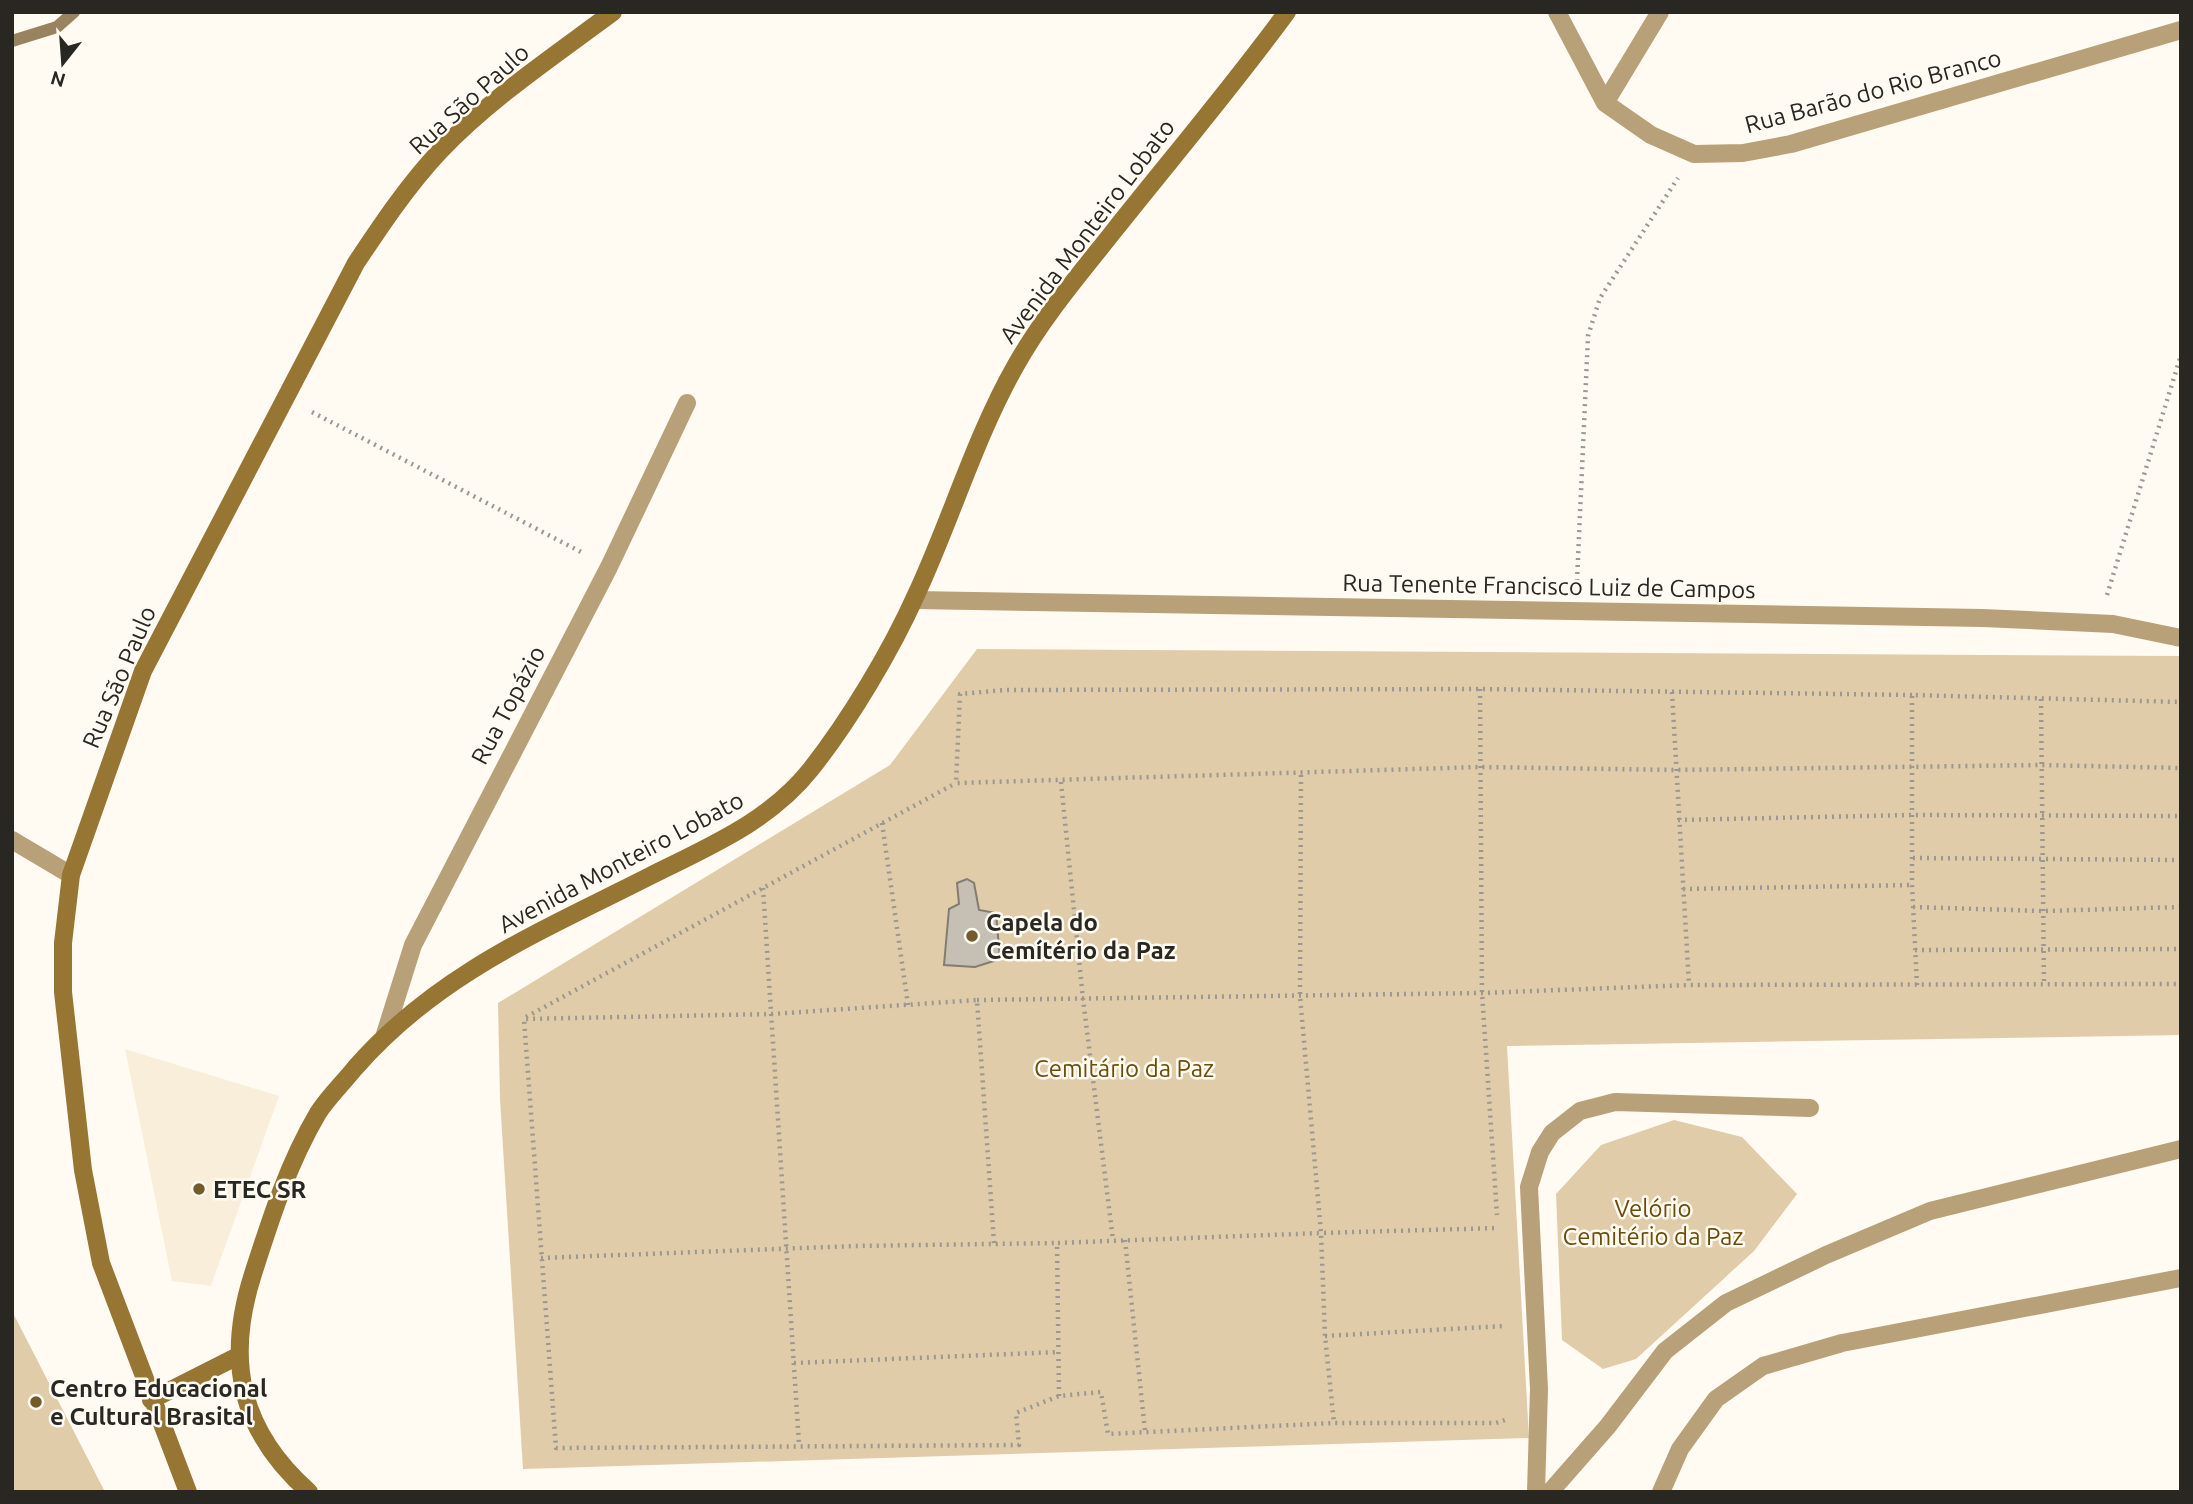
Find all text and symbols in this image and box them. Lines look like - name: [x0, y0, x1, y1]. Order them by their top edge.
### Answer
- north arrow: [28, 28, 98, 98]
- street label: Rua São Paulo: [404, 38, 534, 160]
- street label: Rua Barão do Rio Branco: [1742, 44, 2004, 138]
- text: N: [48, 67, 68, 92]
- street label: Avenida Monteiro Lobato: [994, 114, 1180, 348]
- street label: Rua Tenente Francisco Luiz de Campos: [1342, 569, 1756, 603]
- street label: Rua São Paulo: [77, 602, 161, 752]
- street label: Rua Topázio: [466, 641, 550, 769]
- street label: Avenida Monteiro Lobato: [494, 786, 748, 938]
- place label: Capela do Cemítério da Paz: [986, 909, 1175, 964]
- marker: Capela do Cemítério da Paz: [964, 928, 980, 944]
- park label: Cemitário da Paz: [1034, 1055, 1214, 1082]
- place label: ETEC SR: [213, 1176, 307, 1203]
- marker: ETEC SR: [191, 1181, 207, 1197]
- park label: Velório Cemitério da Paz: [1563, 1195, 1743, 1250]
- place label: Centro Educacional e Cultural Brasital: [50, 1375, 267, 1430]
- marker: Centro Educacional e Cultural Brasital: [28, 1394, 44, 1410]

